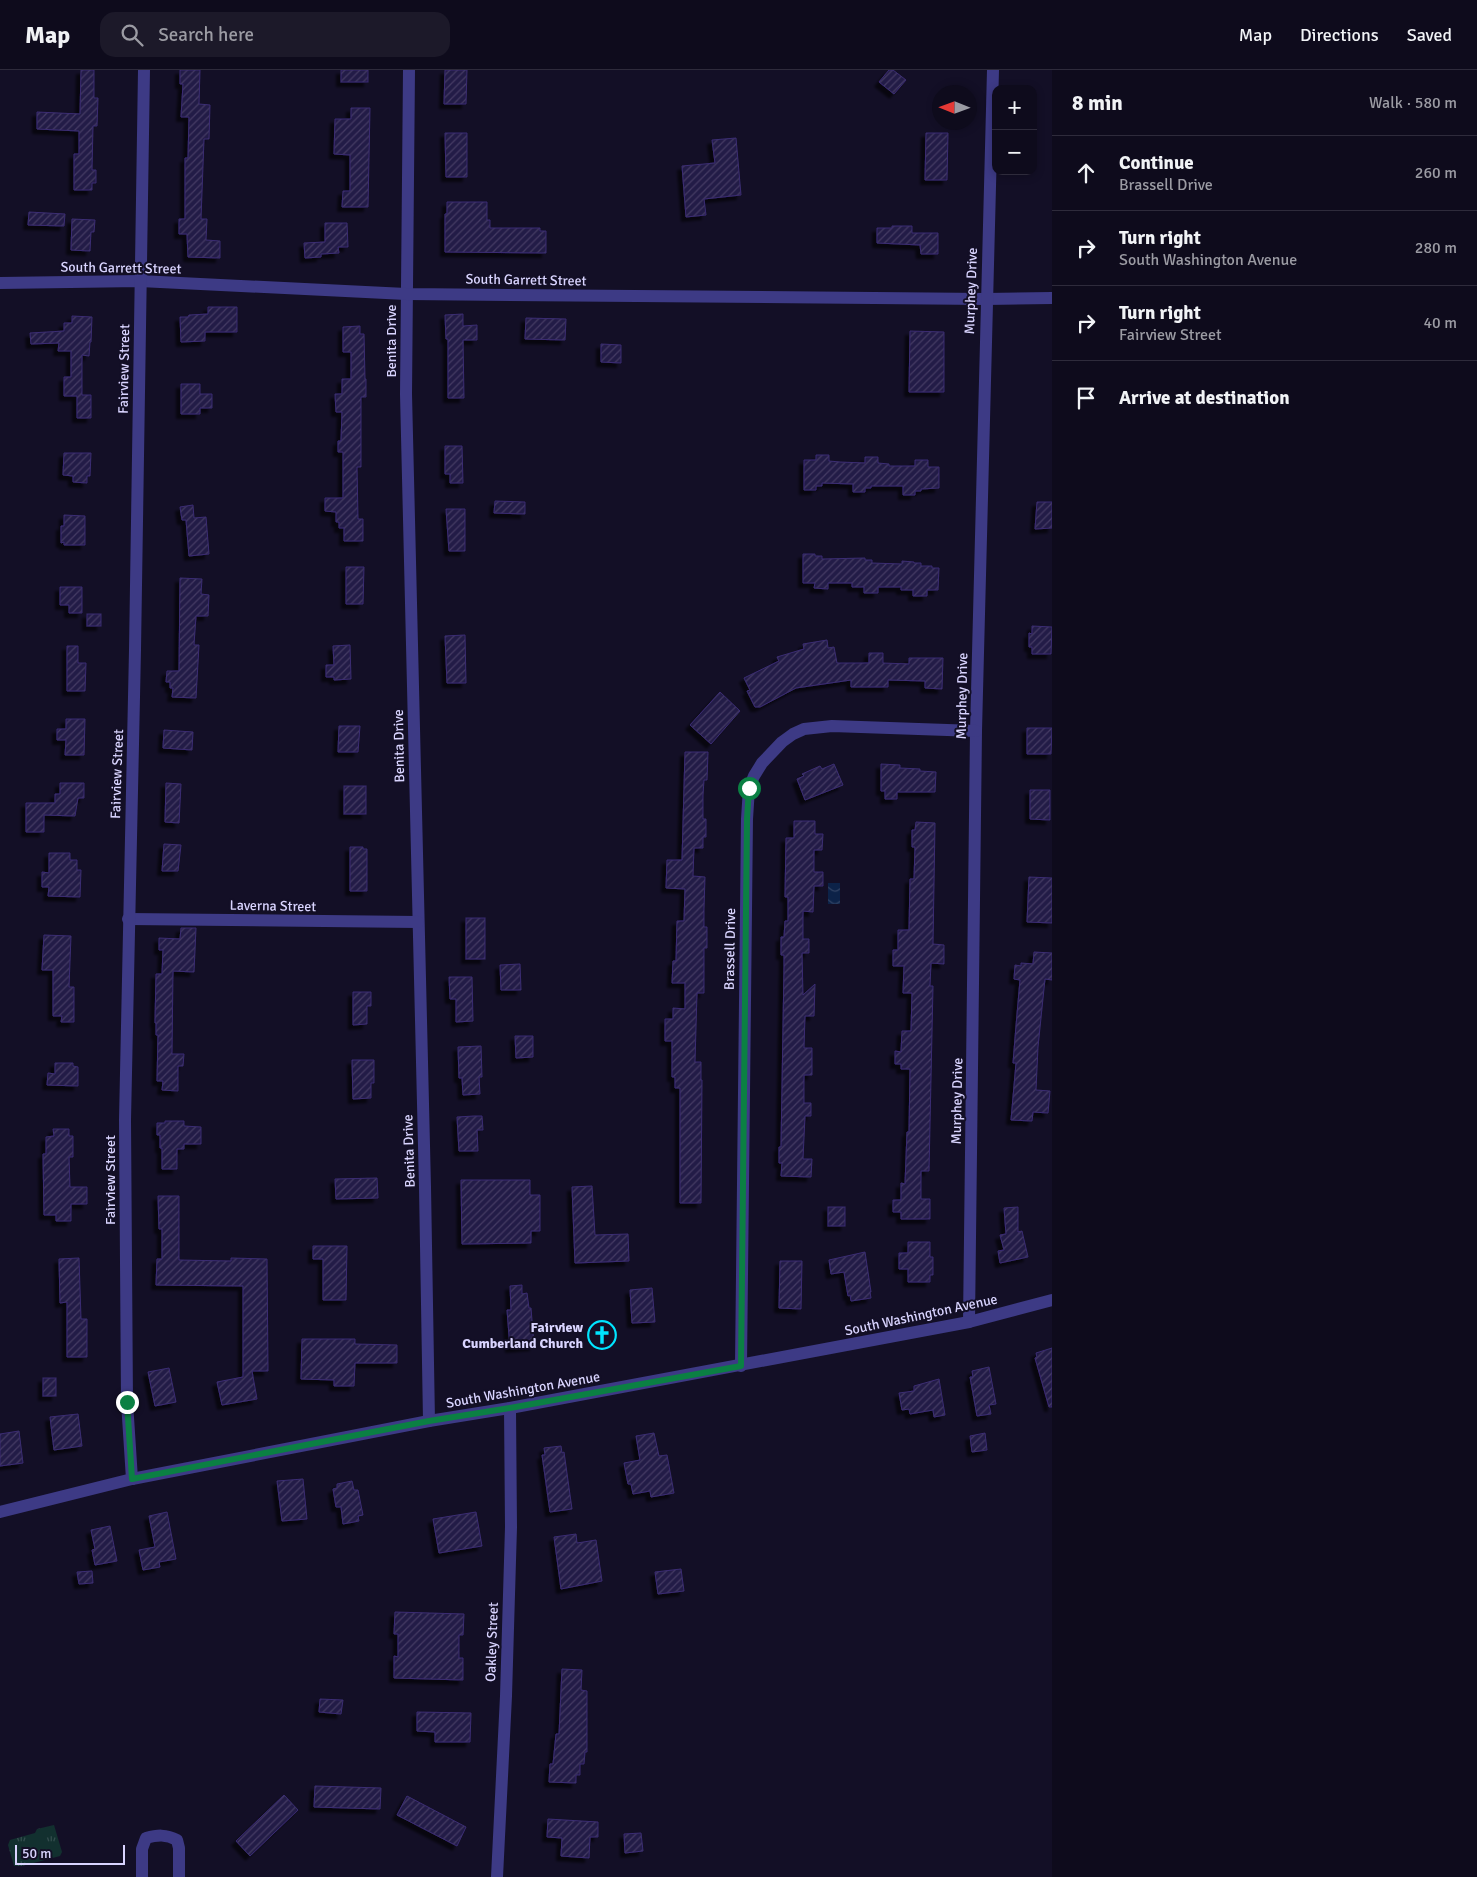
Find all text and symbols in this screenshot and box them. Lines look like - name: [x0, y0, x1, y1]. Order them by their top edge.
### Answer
- search box: [100, 12, 450, 57]
- text: Map: [25, 20, 70, 50]
- icon: search: [118, 21, 146, 49]
- text: Search here: [158, 23, 254, 47]
- text: Map: [1239, 24, 1272, 46]
- text: Directions: [1300, 24, 1379, 46]
- text: Saved: [1407, 24, 1452, 46]
- north arrow: [932, 85, 977, 130]
- map controls: [992, 85, 1037, 175]
- button: +: [992, 85, 1037, 130]
- text: 8 min: [1072, 90, 1123, 116]
- text: Walk · 580 m: [1369, 93, 1457, 113]
- button: −: [992, 130, 1037, 175]
- text: Continue: [1119, 151, 1194, 175]
- icon: ahead: [1072, 159, 1100, 187]
- text: 260 m: [1415, 163, 1457, 183]
- text: Brassell Drive: [1119, 175, 1213, 195]
- text: Turn right: [1119, 226, 1201, 250]
- icon: right: [1072, 234, 1100, 262]
- text: 280 m: [1415, 238, 1457, 258]
- street label: Murphey Drive: [961, 247, 981, 335]
- text: South Washington Avenue: [1119, 250, 1297, 270]
- street label: South Garrett Street: [60, 258, 182, 278]
- street label: South Garrett Street: [465, 270, 587, 290]
- text: Turn right: [1119, 301, 1201, 325]
- street label: Benita Drive: [383, 304, 400, 378]
- icon: right: [1072, 309, 1100, 337]
- text: 40 m: [1423, 313, 1457, 333]
- street label: Fairview Street: [115, 324, 133, 414]
- text: Fairview Street: [1119, 325, 1222, 345]
- icon: arrive: [1072, 384, 1100, 412]
- text: Arrive at destination: [1119, 386, 1290, 410]
- street label: Murphey Drive: [953, 652, 971, 740]
- street label: Benita Drive: [390, 709, 408, 783]
- street label: Fairview Street: [107, 729, 127, 819]
- route start: [738, 777, 761, 800]
- street label: Laverna Street: [230, 897, 317, 915]
- street label: Brassell Drive: [721, 908, 739, 990]
- street label: Murphey Drive: [948, 1057, 966, 1145]
- street label: Benita Drive: [399, 1114, 419, 1188]
- street label: Fairview Street: [102, 1135, 119, 1225]
- street label: South Washington Avenue: [843, 1290, 999, 1340]
- place label: Fairview Cumberland Church: [462, 1319, 583, 1352]
- church icon: Fairview Cumberland Church: [587, 1320, 617, 1350]
- street label: South Washington Avenue: [445, 1368, 601, 1412]
- route end: [116, 1391, 139, 1414]
- street label: Oakley Street: [482, 1602, 502, 1682]
- scale bar: [15, 1842, 125, 1865]
- text: 50 m: [22, 1845, 51, 1862]

